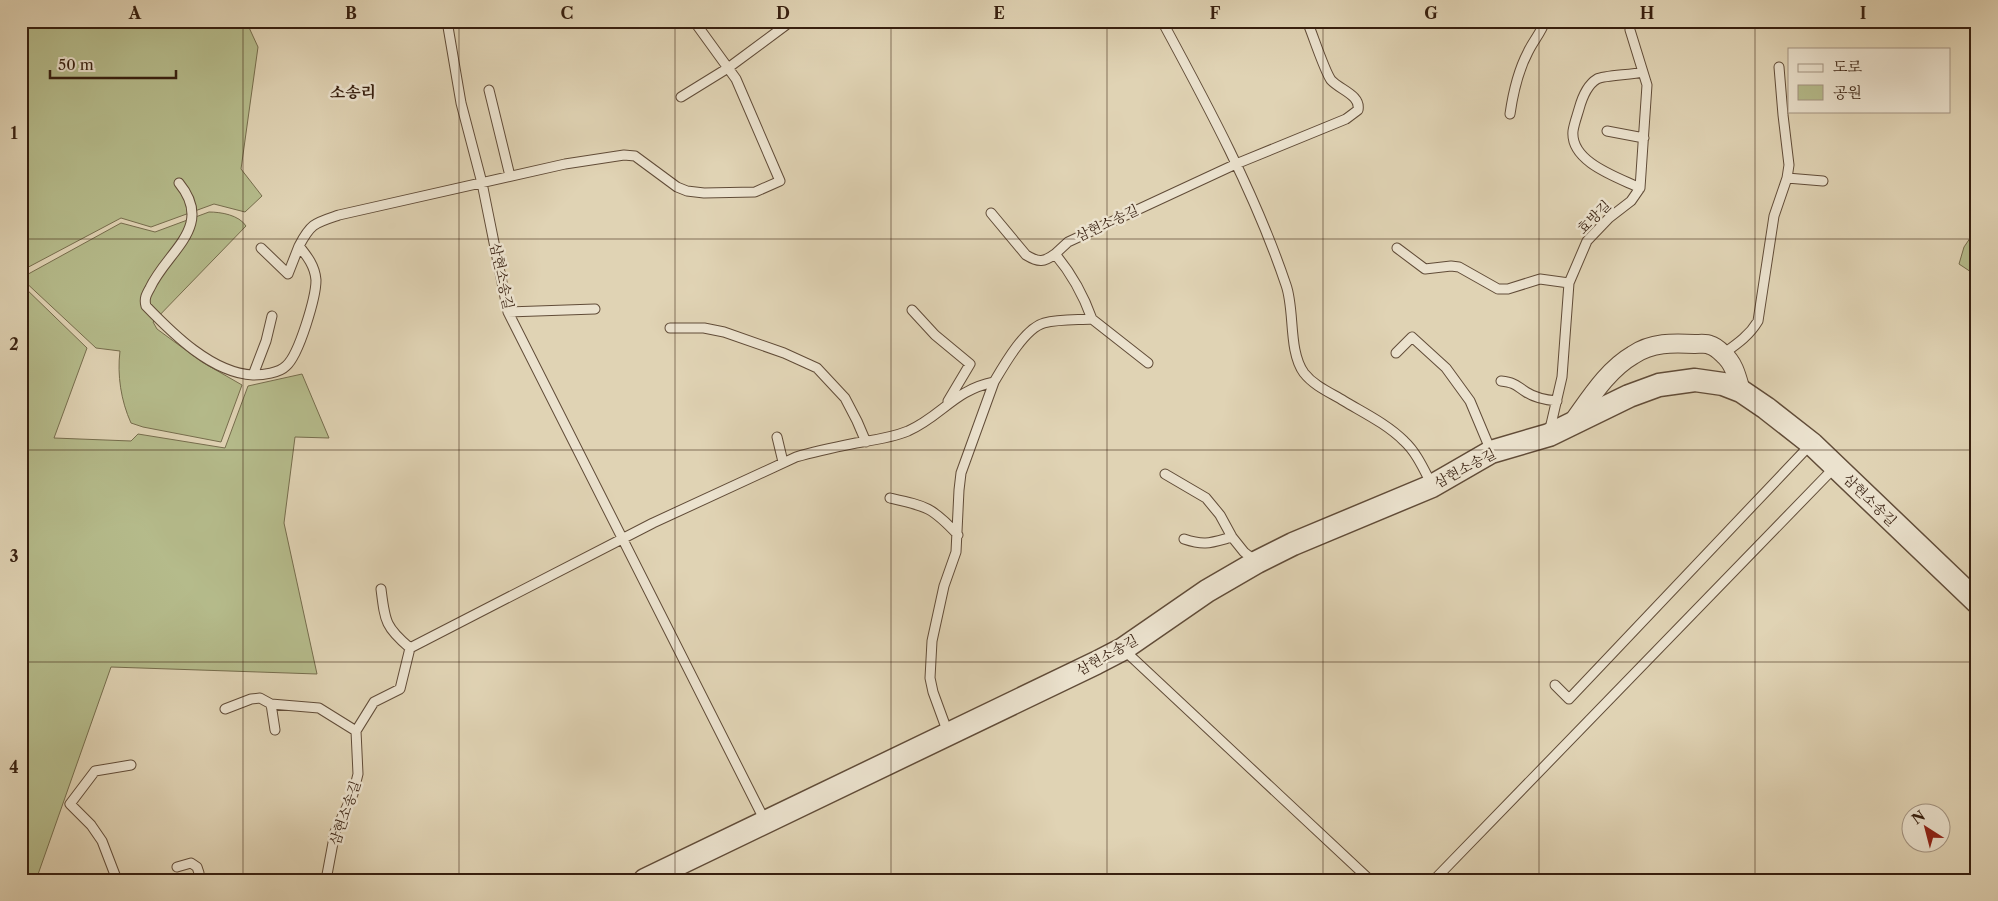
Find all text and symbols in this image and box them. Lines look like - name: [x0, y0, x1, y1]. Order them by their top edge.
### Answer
- text: A: [128, 3, 142, 23]
- text: B: [345, 3, 357, 23]
- text: C: [561, 3, 573, 23]
- text: D: [776, 3, 790, 23]
- text: E: [993, 3, 1005, 23]
- text: F: [1210, 3, 1221, 23]
- text: G: [1424, 3, 1438, 23]
- text: H: [1640, 3, 1654, 23]
- text: I: [1860, 3, 1867, 23]
- scale bar: [50, 48, 176, 80]
- legend: [1788, 48, 1950, 112]
- text: 50 m: [58, 55, 94, 74]
- text: 도로: [1833, 57, 1862, 76]
- district label: 소송리: [330, 82, 376, 102]
- text: 공원: [1833, 83, 1862, 102]
- text: 1: [10, 123, 18, 143]
- street label: 효방길: [1573, 196, 1615, 238]
- street label: 삼현소송길: [1073, 201, 1141, 245]
- street label: 삼현소송길: [486, 241, 518, 311]
- text: 2: [9, 334, 19, 354]
- street label: 삼현소송길: [1431, 444, 1499, 492]
- street label: 삼현소송길: [1839, 470, 1901, 530]
- text: 3: [9, 546, 19, 566]
- street label: 삼현소송길: [1073, 631, 1141, 679]
- text: 4: [9, 757, 19, 777]
- street label: 삼현소송길: [325, 778, 365, 848]
- north arrow: [1900, 804, 1950, 854]
- text: N: [1908, 807, 1929, 828]

